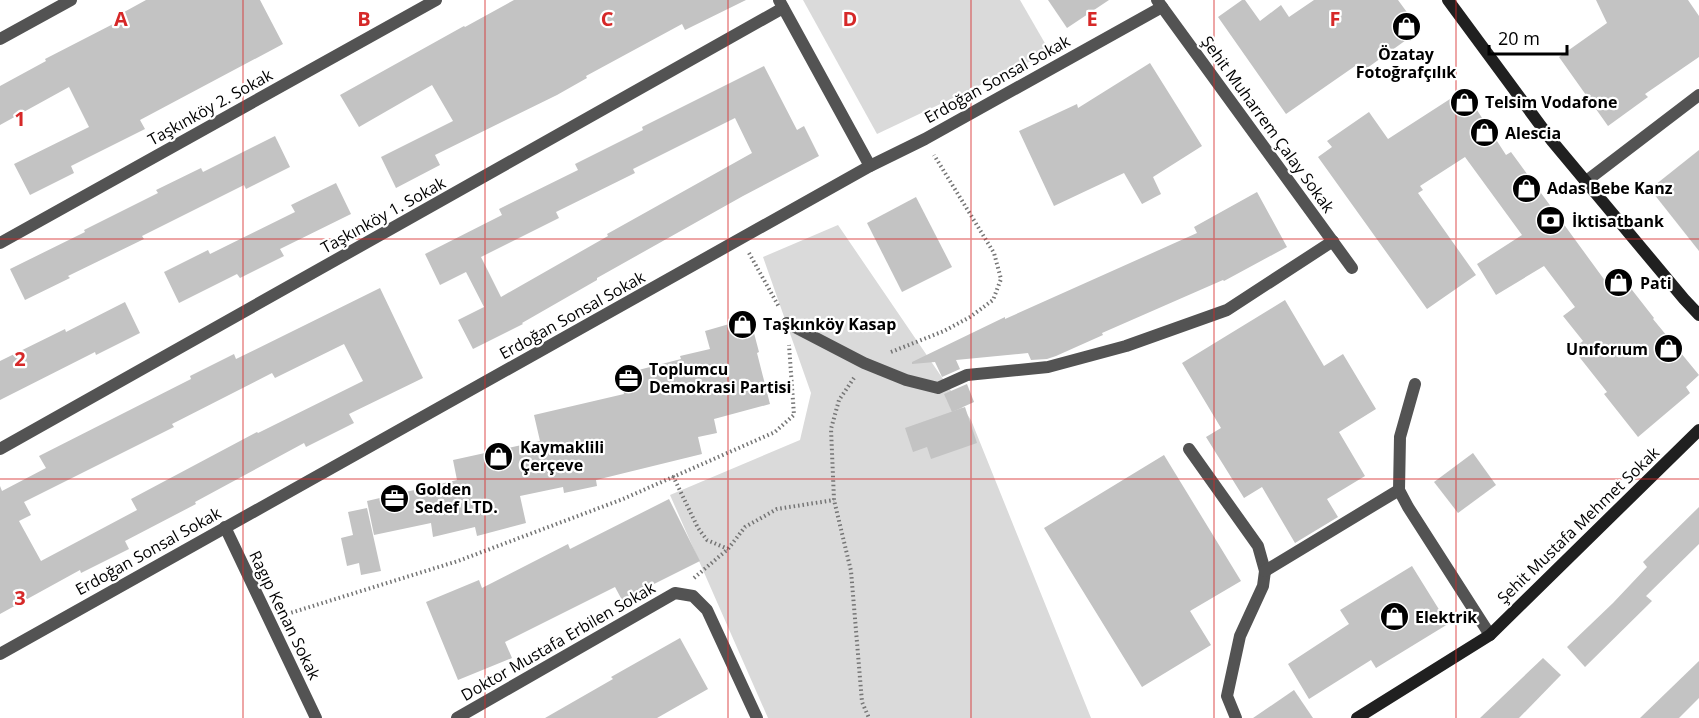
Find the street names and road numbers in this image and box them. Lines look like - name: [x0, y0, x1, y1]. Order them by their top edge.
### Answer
- street label: Erdoğan Sonsal Sokak: [920, 29, 1074, 128]
- street label: Şehit Muharrem Çalay Sokak: [1196, 31, 1340, 217]
- street label: Taşkınköy 2. Sokak: [144, 63, 277, 150]
- street label: Taşkınköy 1. Sokak: [317, 171, 450, 258]
- street label: Erdoğan Sonsal Sokak: [495, 265, 649, 364]
- street label: Şehit Mustafa Mehmet Sokak: [1492, 441, 1664, 608]
- street label: Erdoğan Sonsal Sokak: [71, 501, 225, 600]
- street label: Ragıp Kenan Sokak: [244, 547, 326, 684]
- street label: Doktor Mustafa Erbilen Sokak: [457, 576, 660, 706]

